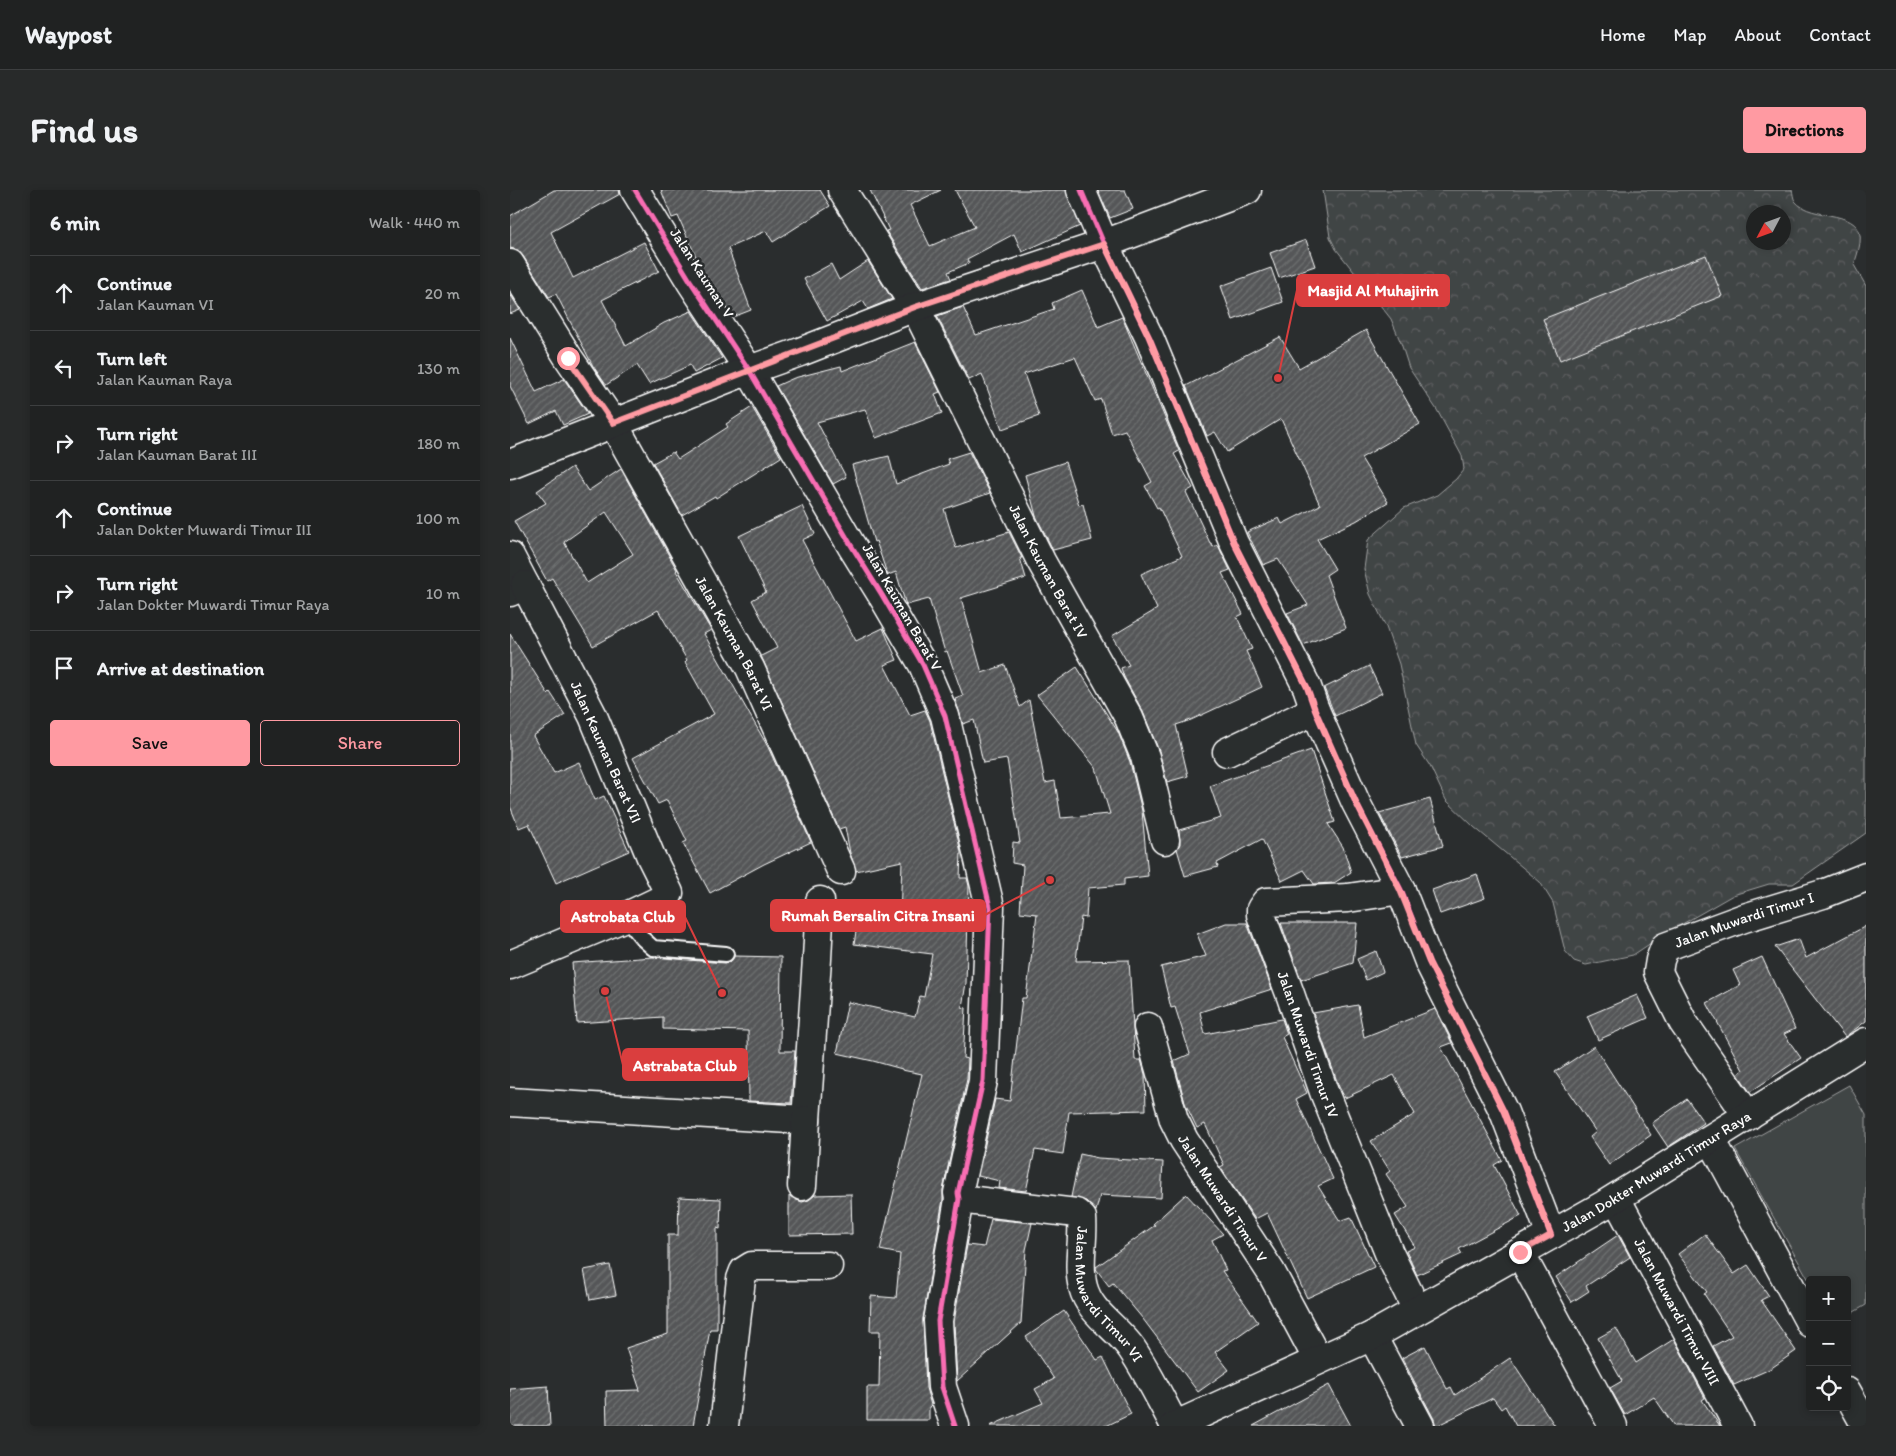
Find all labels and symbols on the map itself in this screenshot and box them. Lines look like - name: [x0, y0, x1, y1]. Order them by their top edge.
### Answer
- north arrow: [1746, 205, 1791, 250]
- street label: Jalan Kauman V: [666, 224, 738, 322]
- callout: Masjid Al Muhajirin: [1297, 275, 1449, 306]
- text: Masjid Al Muhajirin: [1307, 281, 1439, 301]
- route start: [557, 347, 580, 370]
- street label: Jalan Kauman Barat IV: [1005, 501, 1092, 642]
- street label: Jalan Kauman Barat V: [858, 540, 946, 674]
- street label: Jalan Kauman Barat VI: [691, 573, 777, 713]
- street label: Jalan Kauman Barat VII: [567, 678, 645, 826]
- street label: Jalan Muwardi Timur I: [1672, 888, 1816, 952]
- callout: Rumah Bersalin Citra Insani: [771, 900, 985, 931]
- callout: Astrobata Club: [561, 901, 685, 932]
- text: Rumah Bersalin Citra Insani: [781, 906, 975, 925]
- text: Astrobata Club: [570, 907, 675, 926]
- street label: Jalan Muwardi Timur IV: [1273, 969, 1343, 1121]
- callout: Astrabata Club: [623, 1049, 747, 1080]
- text: Astrabata Club: [632, 1056, 737, 1075]
- street label: Jalan Dokter Muwardi Timur Raya: [1559, 1107, 1755, 1236]
- street label: Jalan Muwardi Timur V: [1174, 1132, 1271, 1266]
- street label: Jalan Muwardi Timur VI: [1071, 1226, 1147, 1365]
- street label: Jalan Muwardi Timur VIII: [1630, 1235, 1724, 1388]
- route end: [1509, 1241, 1532, 1264]

